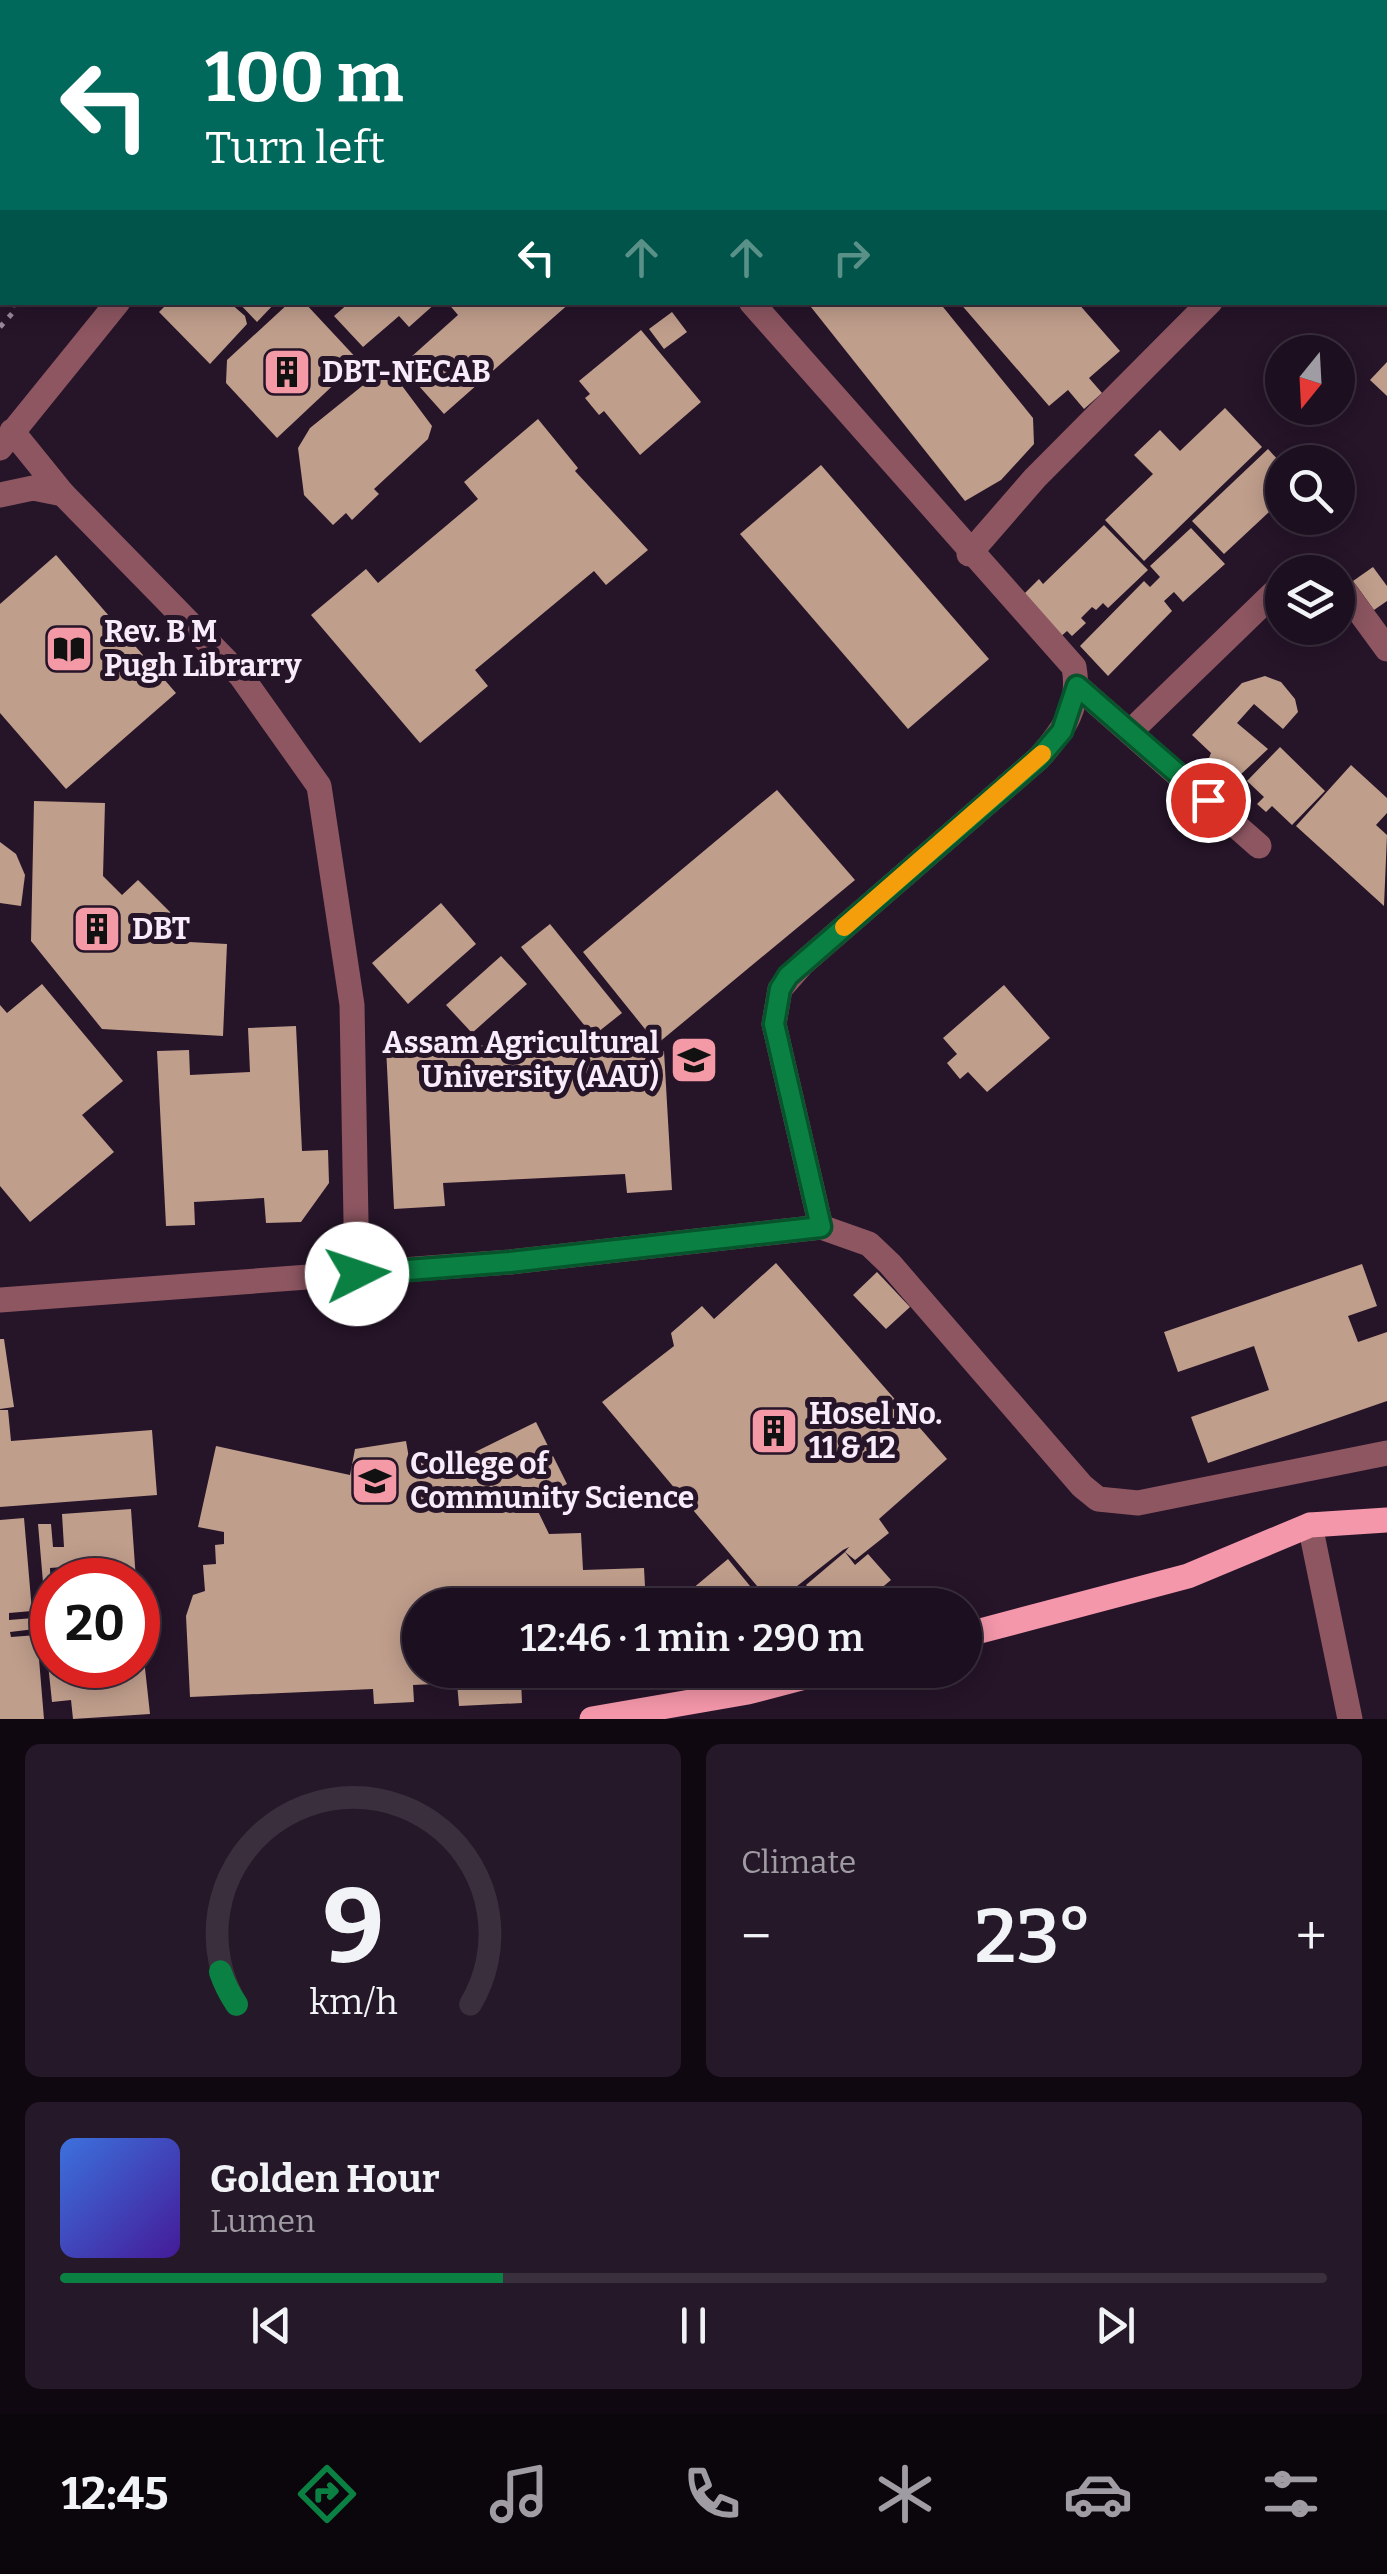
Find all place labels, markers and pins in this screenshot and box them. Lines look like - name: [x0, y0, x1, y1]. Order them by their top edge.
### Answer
- building icon: DBT-NECAB: [261, 346, 313, 398]
- place label: DBT-NECAB: [322, 354, 491, 390]
- place label: Rev. B M Pugh Librarry: [104, 614, 302, 684]
- library icon: Rev. B M Pugh Librarry: [43, 623, 95, 675]
- pin: [1166, 758, 1251, 843]
- building icon: DBT: [71, 903, 123, 955]
- place label: DBT: [132, 911, 190, 947]
- place label: Assam Agricultural University (AAU): [383, 1025, 659, 1095]
- school or university icon: Assam Agricultural University (AAU): [668, 1034, 720, 1086]
- place label: Hosel No. 11 & 12: [809, 1396, 942, 1466]
- building icon: Hosel No. 11 & 12: [748, 1405, 800, 1457]
- place label: College of Community Science: [410, 1446, 694, 1516]
- school or university icon: College of Community Science: [349, 1455, 401, 1507]

